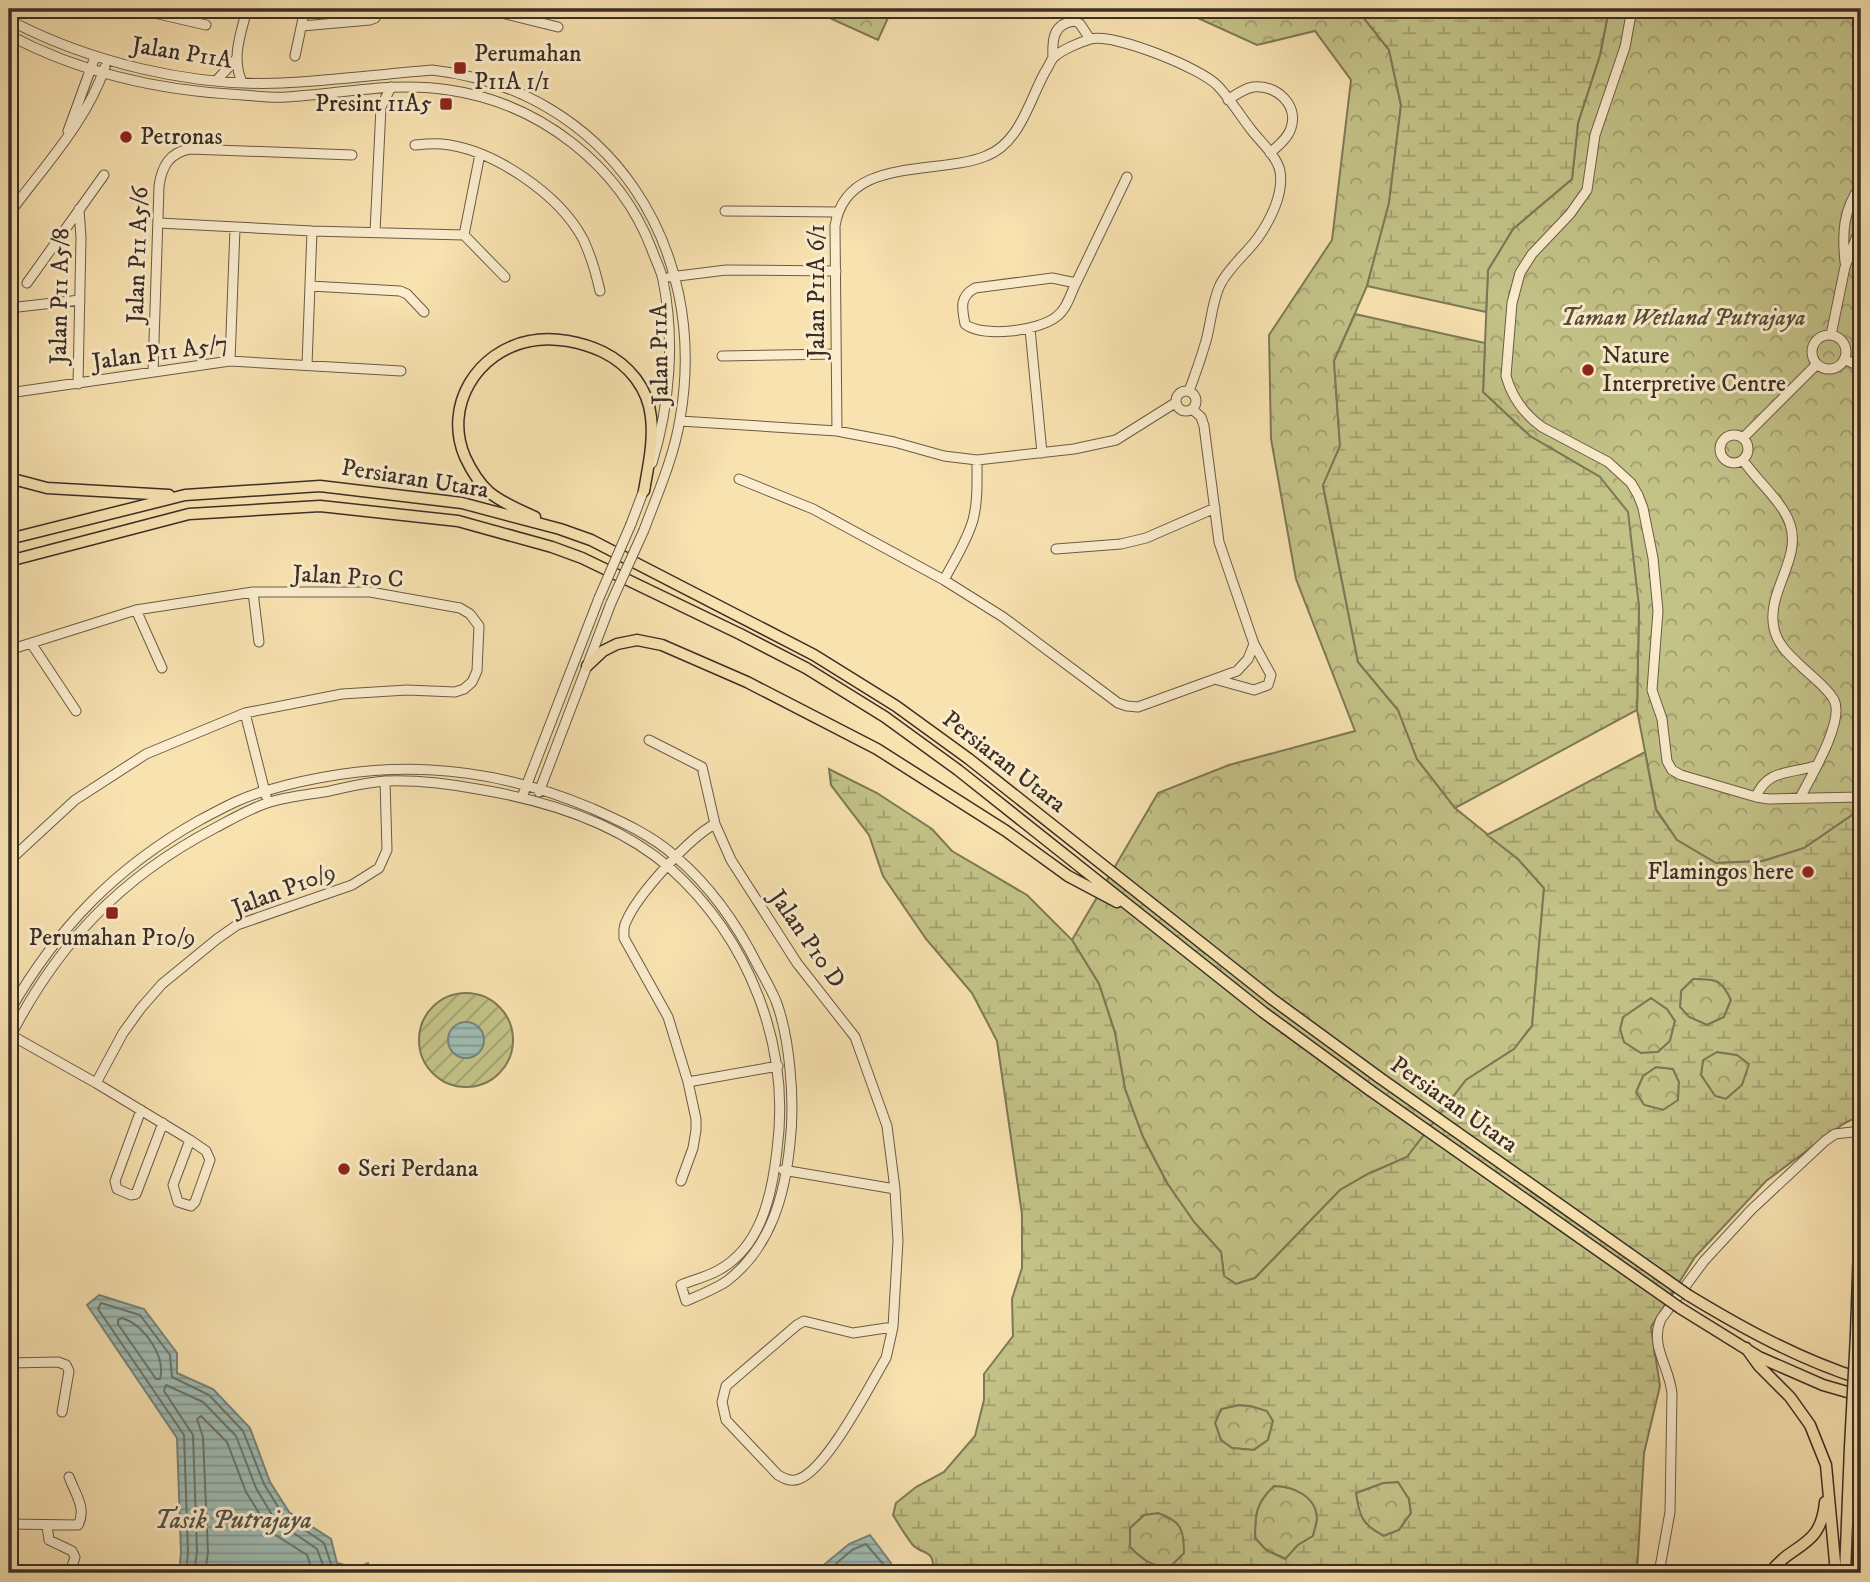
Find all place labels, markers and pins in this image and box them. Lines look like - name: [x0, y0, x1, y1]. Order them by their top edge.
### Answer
- place label: Perumahan P11A 1/1: [474, 39, 582, 97]
- marker: Perumahan P11A 1/1: [452, 60, 468, 76]
- place label: Presint 11A5: [315, 89, 432, 119]
- marker: Presint 11A5: [438, 96, 454, 112]
- place label: Petronas: [140, 122, 223, 152]
- marker: Petronas: [118, 129, 134, 145]
- place label: Nature Interpretive Centre: [1602, 341, 1786, 399]
- marker: Nature Interpretive Centre: [1580, 362, 1596, 378]
- place label: Flamingos here: [1647, 857, 1794, 887]
- marker: Flamingos here: [1800, 864, 1816, 880]
- marker: Perumahan P10/9: [104, 905, 120, 921]
- place label: Perumahan P10/9: [29, 923, 195, 953]
- place label: Seri Perdana: [358, 1154, 479, 1184]
- marker: Seri Perdana: [336, 1161, 352, 1177]

